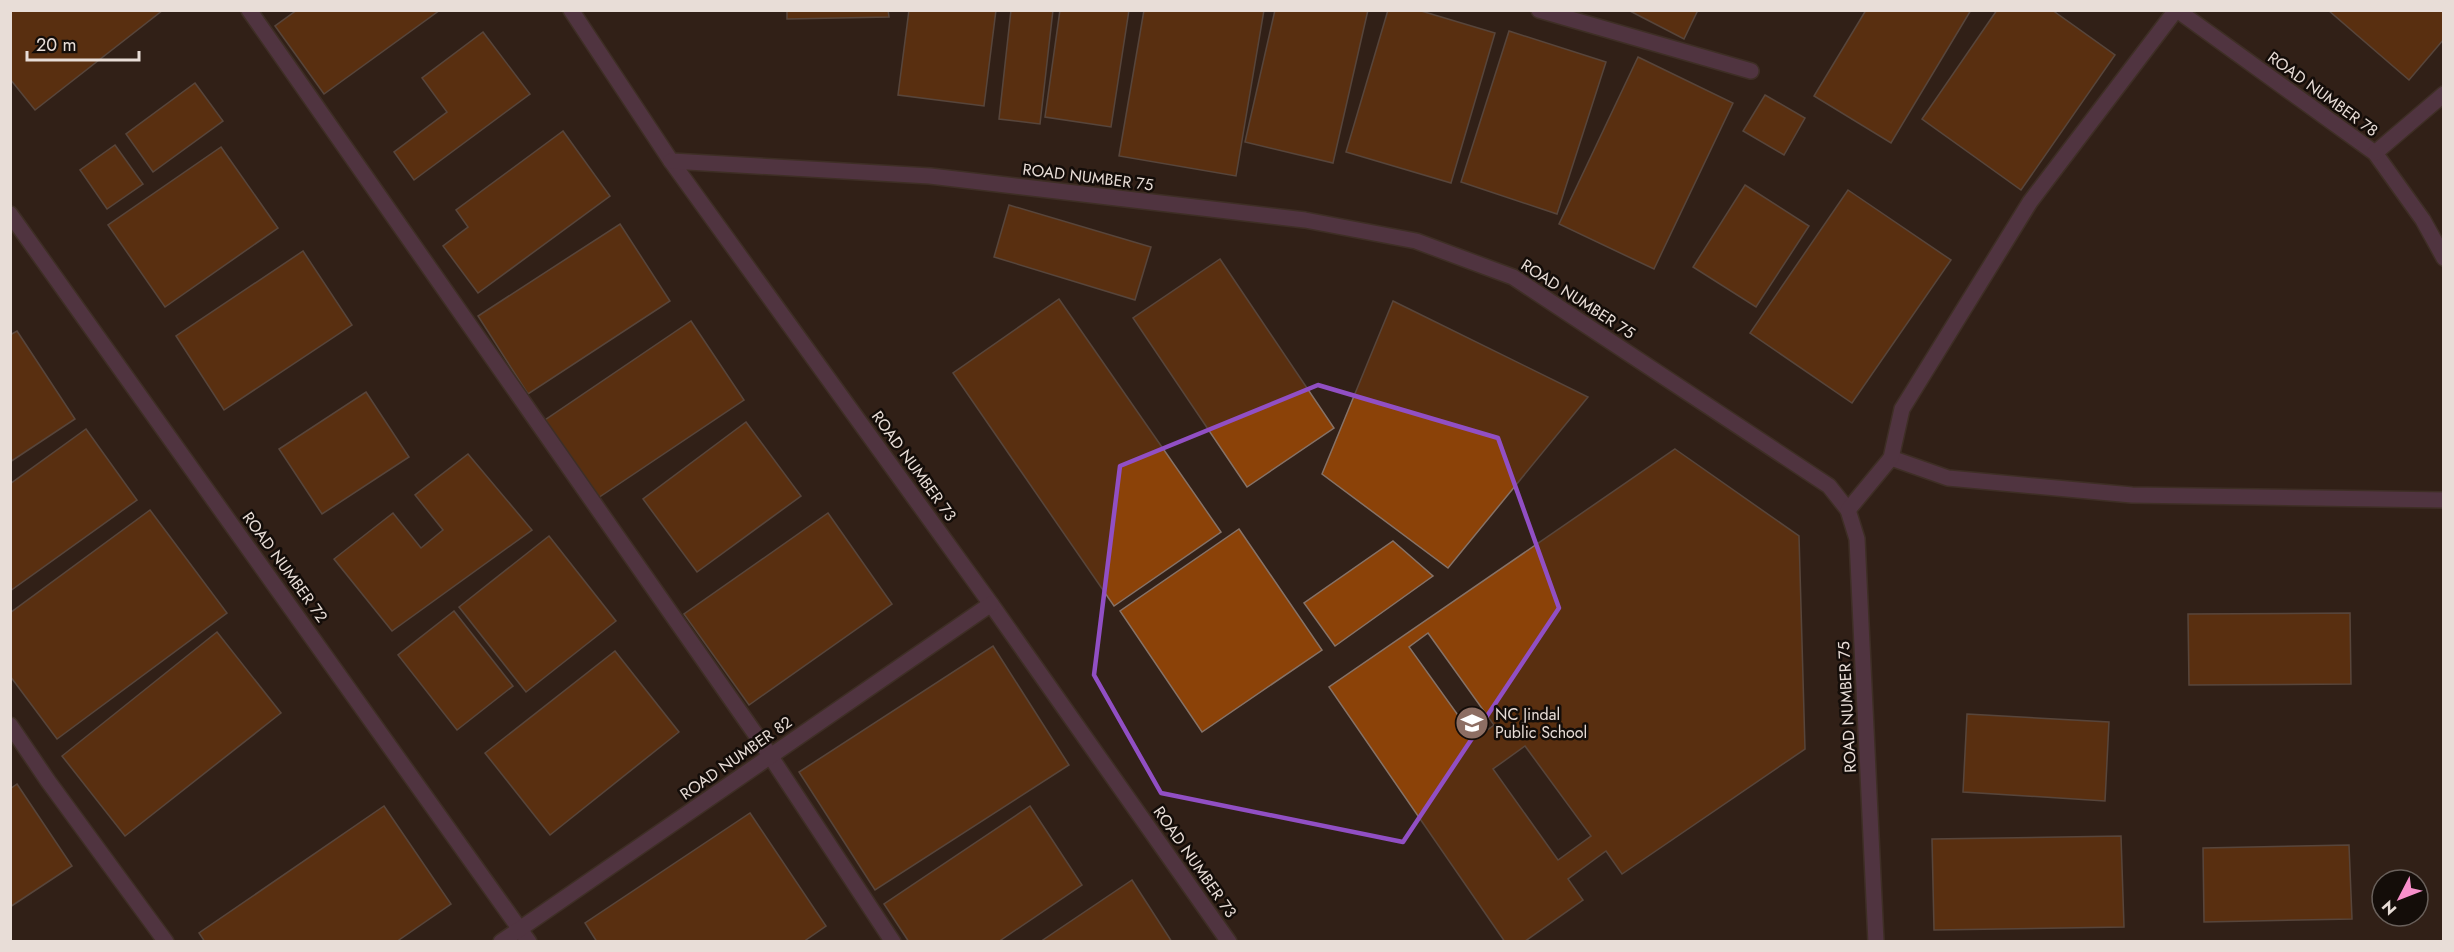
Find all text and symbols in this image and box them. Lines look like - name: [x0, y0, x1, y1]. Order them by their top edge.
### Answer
- scale bar: [27, 24, 140, 62]
- text: 20 m: [36, 32, 76, 58]
- street label: ROAD NUMBER 78: [2263, 46, 2383, 142]
- street label: ROAD NUMBER 75: [1021, 158, 1155, 196]
- street label: ROAD NUMBER 75: [1517, 254, 1639, 344]
- street label: ROAD NUMBER 73: [866, 406, 962, 526]
- street label: ROAD NUMBER 72: [237, 507, 333, 627]
- street label: ROAD NUMBER 75: [1832, 641, 1862, 773]
- place label: NC Jindal Public School: [1495, 703, 1587, 744]
- school or university icon: NC Jindal Public School: [1454, 705, 1490, 741]
- street label: ROAD NUMBER 82: [675, 711, 797, 805]
- street label: ROAD NUMBER 73: [1148, 802, 1242, 923]
- north arrow: [2370, 868, 2430, 928]
- text: N: [2376, 895, 2402, 920]

